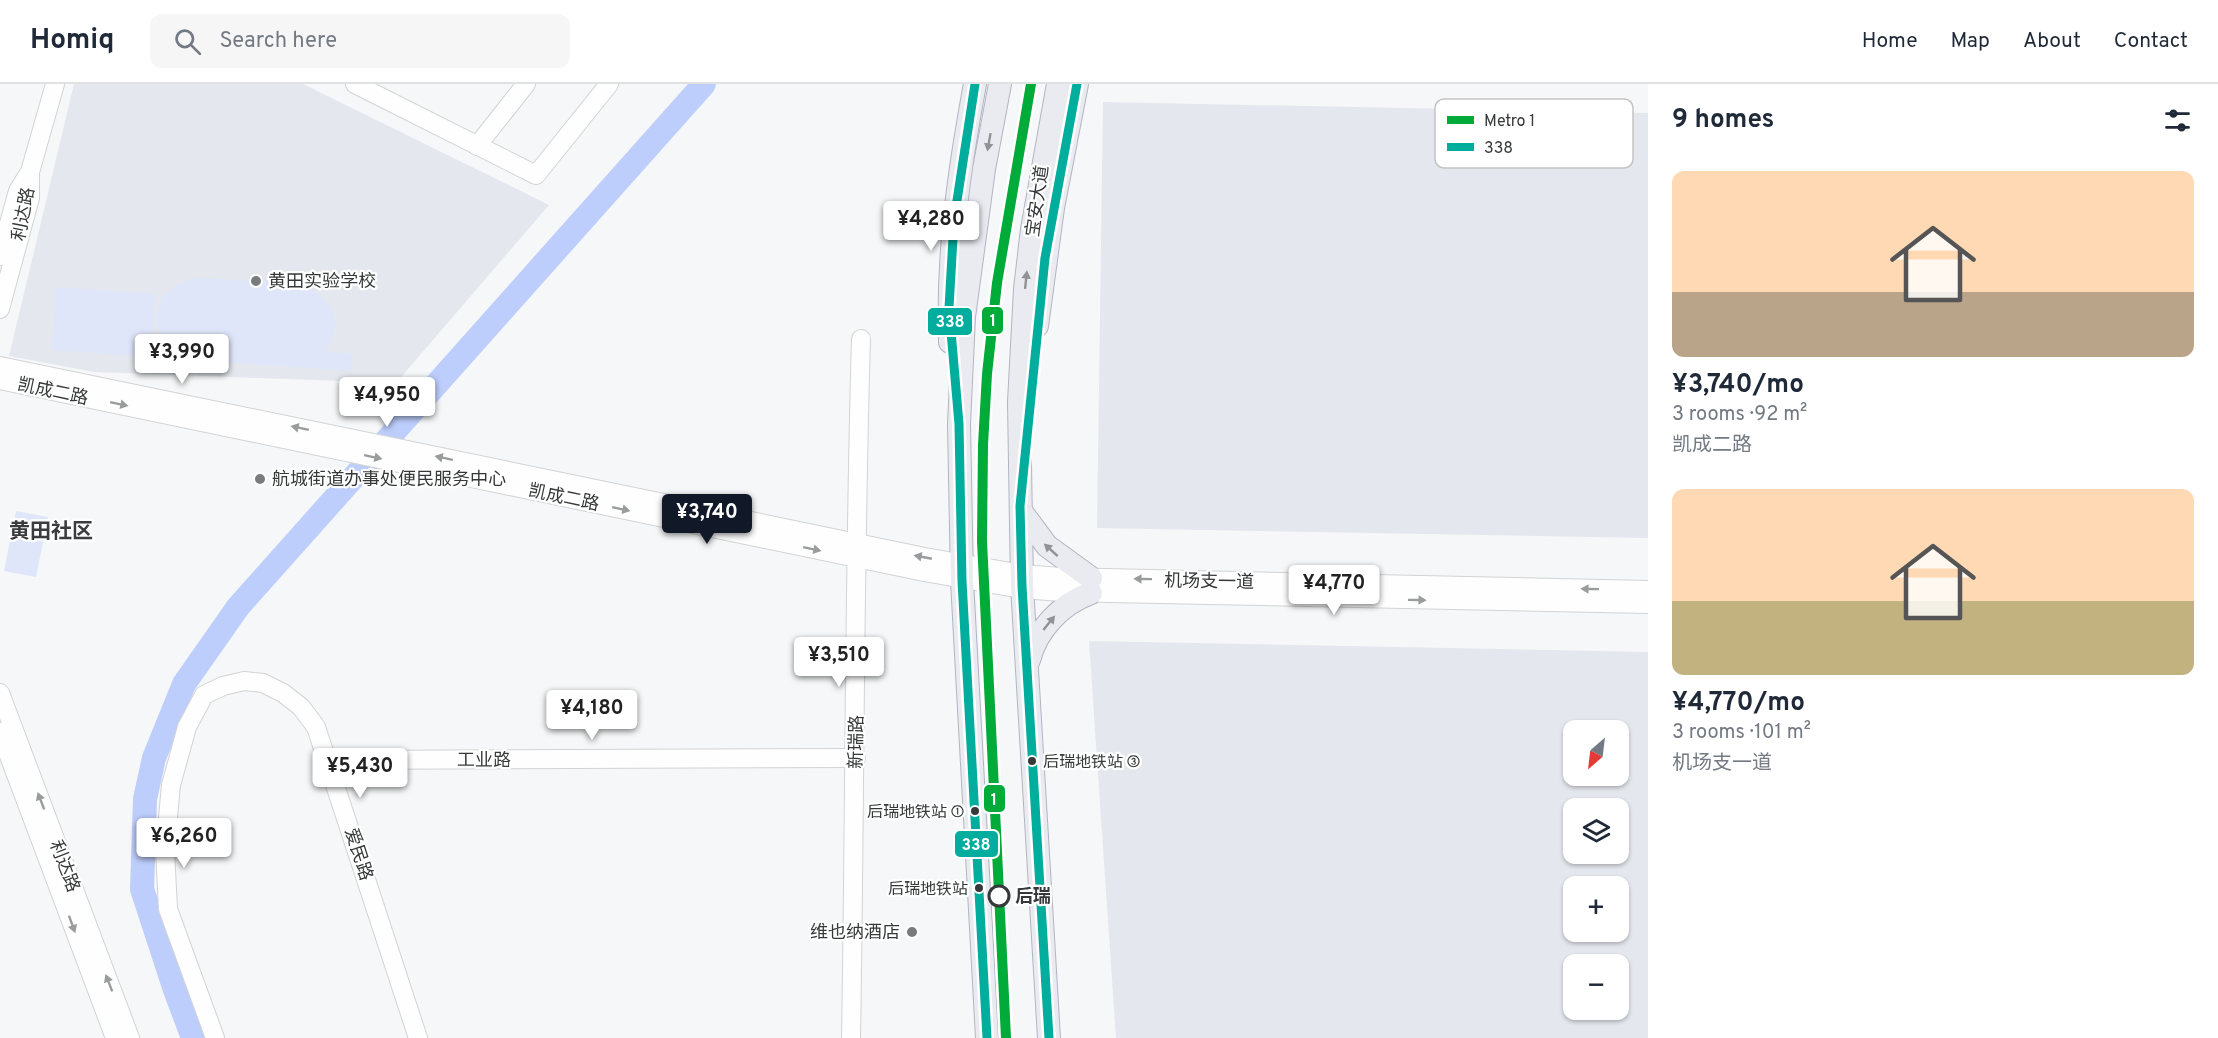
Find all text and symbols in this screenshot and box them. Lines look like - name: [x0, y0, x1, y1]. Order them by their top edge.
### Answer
- search box: [150, 14, 570, 68]
- text: Homiq: [30, 23, 114, 59]
- icon: search: [171, 25, 204, 58]
- text: Search here: [219, 28, 337, 55]
- text: Home: [1862, 28, 1918, 55]
- text: Map: [1951, 28, 1990, 55]
- text: About: [2023, 28, 2081, 55]
- text: Contact: [2114, 28, 2188, 55]
- legend: [1435, 99, 1633, 168]
- text: 9 homes: [1672, 104, 1774, 137]
- icon: filters: [2161, 104, 2194, 137]
- text: Metro 1: [1484, 112, 1535, 132]
- one-way arrow: [984, 132, 993, 151]
- text: 338: [1484, 139, 1513, 159]
- street label: 宝安大道: [1022, 164, 1055, 238]
- street label: 利达路: [8, 186, 41, 243]
- pin: ¥4,280: [882, 201, 980, 252]
- text: ¥4,280: [897, 207, 965, 233]
- icon: home: [1879, 210, 1987, 318]
- one-way arrow: [1021, 270, 1031, 289]
- place label: 黄田实验学校: [268, 271, 376, 294]
- marker: 黄田实验学校: [249, 274, 263, 288]
- line badge: 1: [981, 306, 1004, 335]
- line badge: 338: [927, 307, 973, 336]
- text: 1: [990, 312, 996, 332]
- text: 338: [935, 313, 965, 333]
- pin: ¥3,990: [133, 334, 231, 385]
- text: ¥3,990: [149, 340, 215, 366]
- text: ¥3,740/mo: [1672, 369, 1804, 402]
- street label: 凯成二路: [15, 374, 90, 411]
- pin: ¥4,950: [338, 377, 436, 428]
- text: ¥4,950: [353, 383, 421, 409]
- one-way arrow: [110, 400, 128, 410]
- text: 3 rooms · 92 m²: [1672, 402, 1807, 428]
- one-way arrow: [290, 423, 309, 432]
- text: 凯成二路: [1672, 433, 1752, 459]
- one-way arrow: [364, 453, 382, 463]
- one-way arrow: [434, 453, 453, 462]
- place label: 航城街道办事处便民服务中心: [272, 469, 506, 492]
- marker: 航城街道办事处便民服务中心: [253, 472, 267, 486]
- street label: 凯成二路: [526, 480, 601, 517]
- pin: ¥3,740: [658, 494, 756, 545]
- text: ¥3,740: [676, 500, 738, 526]
- one-way arrow: [612, 505, 631, 514]
- district label: 黄田社区: [9, 519, 93, 546]
- icon: home: [1879, 528, 1987, 636]
- one-way arrow: [1044, 544, 1059, 557]
- one-way arrow: [803, 545, 822, 554]
- one-way arrow: [913, 552, 932, 561]
- pin: ¥4,770: [1285, 565, 1383, 616]
- street label: 机场支一道: [1164, 570, 1254, 595]
- text: ¥4,770: [1303, 571, 1365, 597]
- one-way arrow: [1133, 574, 1152, 584]
- one-way arrow: [1580, 584, 1599, 594]
- one-way arrow: [1407, 595, 1426, 604]
- one-way arrow: [1042, 615, 1055, 631]
- pin: ¥3,510: [790, 637, 888, 688]
- text: ¥3,510: [808, 643, 870, 669]
- text: ¥4,770/mo: [1672, 687, 1805, 720]
- pin: ¥4,180: [543, 690, 641, 741]
- text: ¥4,180: [560, 696, 624, 722]
- street label: 新瑞路: [846, 715, 869, 769]
- north arrow: [1563, 720, 1629, 786]
- map controls: [1563, 720, 1629, 1020]
- text: 3 rooms · 101 m²: [1672, 720, 1811, 746]
- pin: ¥5,430: [311, 748, 409, 799]
- street label: 工业路: [457, 750, 511, 773]
- text: 机场支一道: [1672, 751, 1772, 777]
- place label: 后瑞地铁站 ③: [1043, 753, 1140, 773]
- text: ¥5,430: [326, 754, 394, 780]
- marker: 后瑞地铁站 ③: [1026, 755, 1038, 767]
- line badge: 1: [983, 784, 1006, 813]
- text: 1: [991, 791, 997, 811]
- one-way arrow: [35, 792, 45, 810]
- button: layers: [1563, 798, 1629, 864]
- place label: 后瑞地铁站 ①: [867, 803, 964, 823]
- marker: 后瑞地铁站 ①: [969, 805, 981, 817]
- pin: ¥6,260: [135, 818, 233, 869]
- text: ¥6,260: [150, 824, 218, 850]
- street label: 爱民路: [338, 825, 377, 884]
- line badge: 338: [954, 830, 999, 858]
- text: 338: [961, 836, 991, 856]
- street label: 利达路: [43, 837, 84, 896]
- button: +: [1563, 876, 1629, 942]
- place label: 后瑞地铁站: [888, 880, 968, 900]
- marker: 后瑞地铁站: [973, 882, 985, 894]
- marker: 后瑞: [988, 885, 1010, 907]
- place label: 后瑞: [1015, 886, 1051, 909]
- one-way arrow: [68, 915, 77, 933]
- place label: 维也纳酒店: [810, 922, 900, 945]
- marker: 维也纳酒店: [905, 925, 919, 939]
- button: −: [1563, 954, 1629, 1020]
- one-way arrow: [104, 974, 113, 992]

